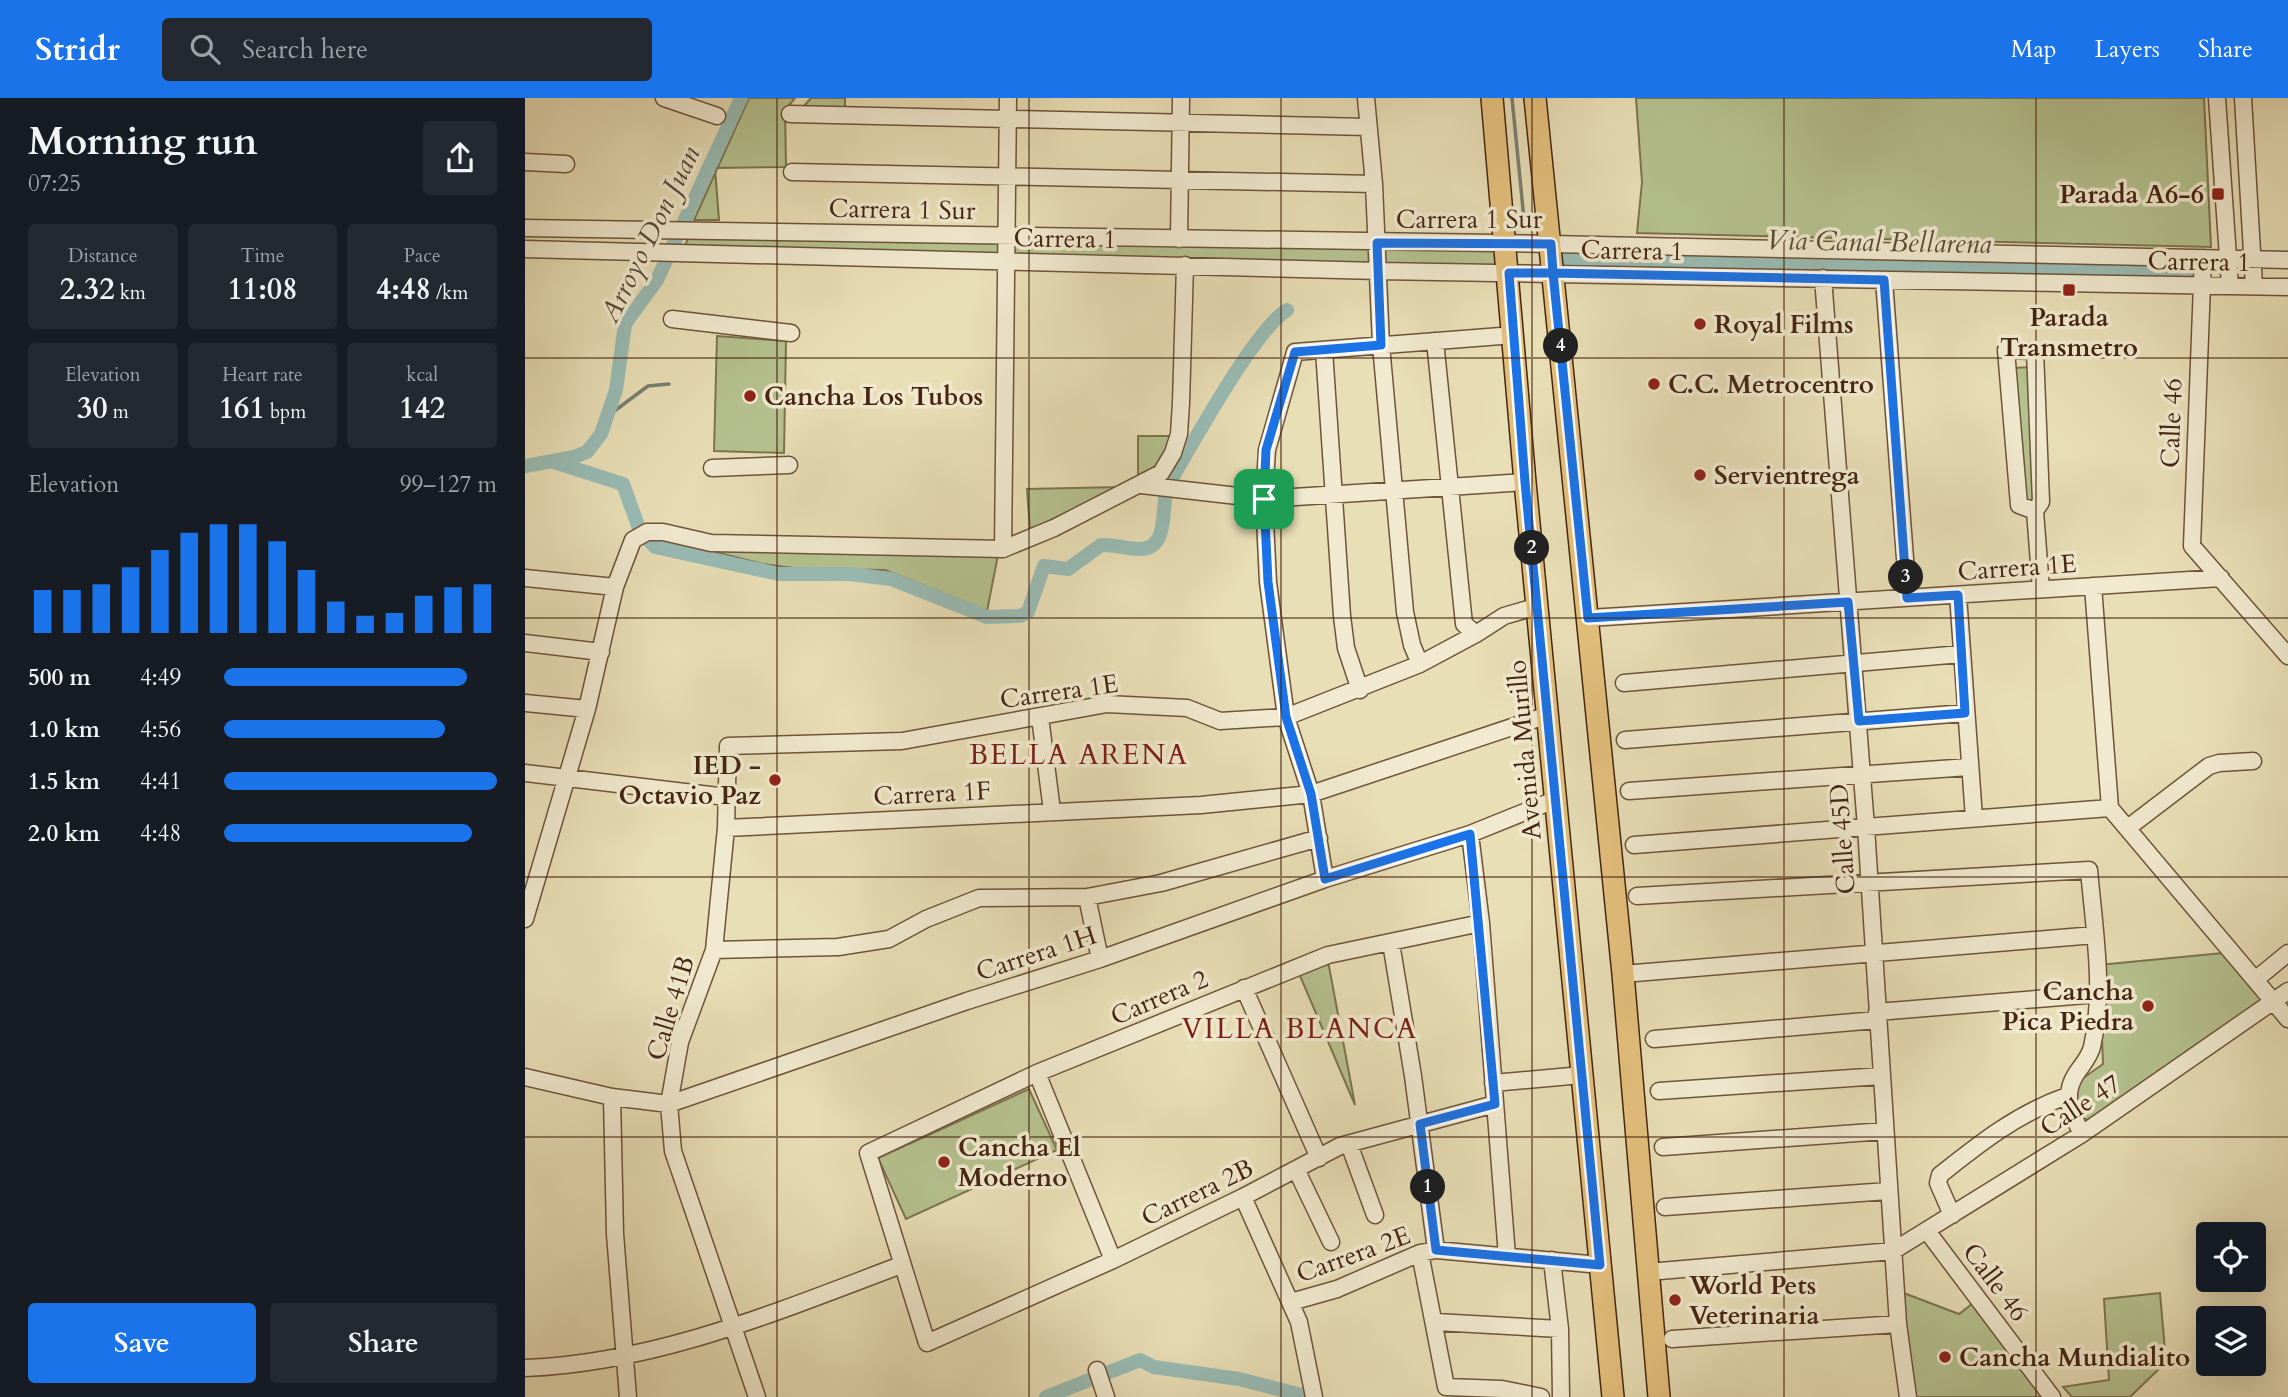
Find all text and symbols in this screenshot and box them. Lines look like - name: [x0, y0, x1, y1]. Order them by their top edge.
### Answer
- search box: [162, 18, 652, 81]
- text: Stridr: [35, 27, 120, 72]
- icon: search: [186, 30, 224, 68]
- text: Search here: [242, 32, 368, 67]
- text: Map: [2011, 33, 2057, 66]
- text: Layers: [2095, 33, 2160, 66]
- text: Share: [2198, 33, 2253, 66]
- text: Morning run: [28, 116, 258, 168]
- button: share: [423, 121, 497, 195]
- water label: Arroyo Don Juan: [590, 139, 709, 330]
- text: 07:25: [28, 168, 81, 199]
- place label: Parada A6-6: [2059, 177, 2204, 212]
- marker: Parada A6-6: [2210, 186, 2226, 202]
- street label: Carrera 1 Sur: [828, 191, 976, 228]
- street label: Carrera 1 Sur: [1396, 202, 1543, 237]
- street label: Carrera 1: [1013, 220, 1117, 257]
- water label: Via Canal Bellarena: [1766, 221, 1992, 263]
- street label: Carrera 1: [1580, 232, 1684, 269]
- text: Distance: [68, 243, 138, 269]
- text: Time: [241, 243, 284, 269]
- text: Pace: [404, 243, 441, 269]
- street label: Carrera 1: [2147, 243, 2251, 280]
- text: 2.32: [60, 269, 115, 310]
- text: 11:08: [227, 269, 298, 310]
- text: 4:48: [376, 269, 431, 310]
- text: km: [115, 280, 146, 306]
- text: /km: [431, 280, 468, 306]
- marker: Parada Transmetro: [2061, 282, 2077, 298]
- place label: Parada Transmetro: [2000, 300, 2138, 365]
- place label: Royal Films: [1714, 307, 1854, 342]
- marker: Royal Films: [1692, 316, 1708, 332]
- pin: 4: [1543, 328, 1579, 364]
- text: 4: [1556, 332, 1565, 358]
- text: Elevation: [65, 362, 141, 388]
- text: Heart rate: [222, 362, 303, 388]
- text: kcal: [406, 362, 438, 388]
- place label: C.C. Metrocentro: [1668, 367, 1874, 402]
- marker: C.C. Metrocentro: [1646, 376, 1662, 392]
- street label: Calle 46: [2152, 378, 2191, 468]
- place label: Cancha Los Tubos: [764, 379, 983, 414]
- text: 30: [77, 388, 108, 429]
- text: 161: [219, 388, 265, 429]
- text: 142: [399, 388, 445, 429]
- marker: Cancha Los Tubos: [742, 388, 758, 404]
- text: m: [108, 399, 129, 425]
- text: bpm: [265, 399, 306, 425]
- place label: Servientrega: [1714, 458, 1860, 493]
- marker: Servientrega: [1692, 467, 1708, 483]
- text: Elevation: [28, 469, 119, 500]
- text: 99–127 m: [400, 469, 497, 500]
- pin: [1234, 469, 1294, 529]
- icon: arrive: [1245, 480, 1283, 518]
- pin: 2: [1515, 531, 1549, 566]
- text: 2: [1527, 534, 1536, 560]
- street label: Carrera 1E: [1956, 546, 2078, 589]
- pin: 3: [1889, 560, 1923, 594]
- text: 3: [1901, 563, 1910, 589]
- street label: Avenida Murillo: [1499, 659, 1550, 841]
- text: 500 m: [28, 662, 91, 693]
- text: 4:49: [140, 662, 181, 693]
- street label: Carrera 1E: [998, 666, 1120, 717]
- text: 1.0 km: [28, 714, 100, 745]
- text: 4:56: [140, 714, 181, 745]
- district label: BELLA ARENA: [969, 736, 1189, 774]
- place label: IED - Octavio Paz: [618, 748, 761, 813]
- text: 1.5 km: [28, 766, 100, 797]
- text: 4:41: [140, 766, 181, 797]
- marker: IED - Octavio Paz: [767, 772, 783, 788]
- street label: Carrera 1F: [872, 773, 992, 814]
- street label: Calle 45D: [1821, 782, 1864, 896]
- text: 2.0 km: [28, 818, 100, 849]
- text: 4:48: [140, 818, 181, 849]
- street label: Carrera 1H: [971, 918, 1101, 989]
- street label: Calle 41B: [638, 952, 703, 1065]
- street label: Carrera 2: [1105, 961, 1213, 1034]
- place label: Cancha Pica Piedra: [2002, 974, 2134, 1039]
- marker: Cancha Pica Piedra: [2140, 998, 2156, 1014]
- district label: VILLA BLANCA: [1182, 1010, 1418, 1048]
- street label: Calle 47: [2033, 1066, 2127, 1145]
- place label: Cancha El Moderno: [958, 1130, 1081, 1195]
- street label: Carrera 2B: [1135, 1150, 1259, 1235]
- marker: Cancha El Moderno: [936, 1154, 952, 1170]
- pin: 1: [1411, 1170, 1445, 1204]
- text: 1: [1423, 1173, 1432, 1199]
- street label: Carrera 2E: [1291, 1218, 1415, 1291]
- map controls: [2196, 1222, 2266, 1376]
- button: locate: [2196, 1222, 2266, 1292]
- street label: Calle 46: [1955, 1236, 2037, 1329]
- place label: World Pets Veterinaria: [1688, 1268, 1820, 1333]
- marker: World Pets Veterinaria: [1667, 1292, 1683, 1308]
- button: Save: [28, 1303, 256, 1383]
- button: Share: [270, 1303, 497, 1383]
- button: layers: [2196, 1306, 2266, 1376]
- place label: Cancha Mundialito: [1959, 1340, 2190, 1375]
- marker: Cancha Mundialito: [1937, 1349, 1953, 1365]

